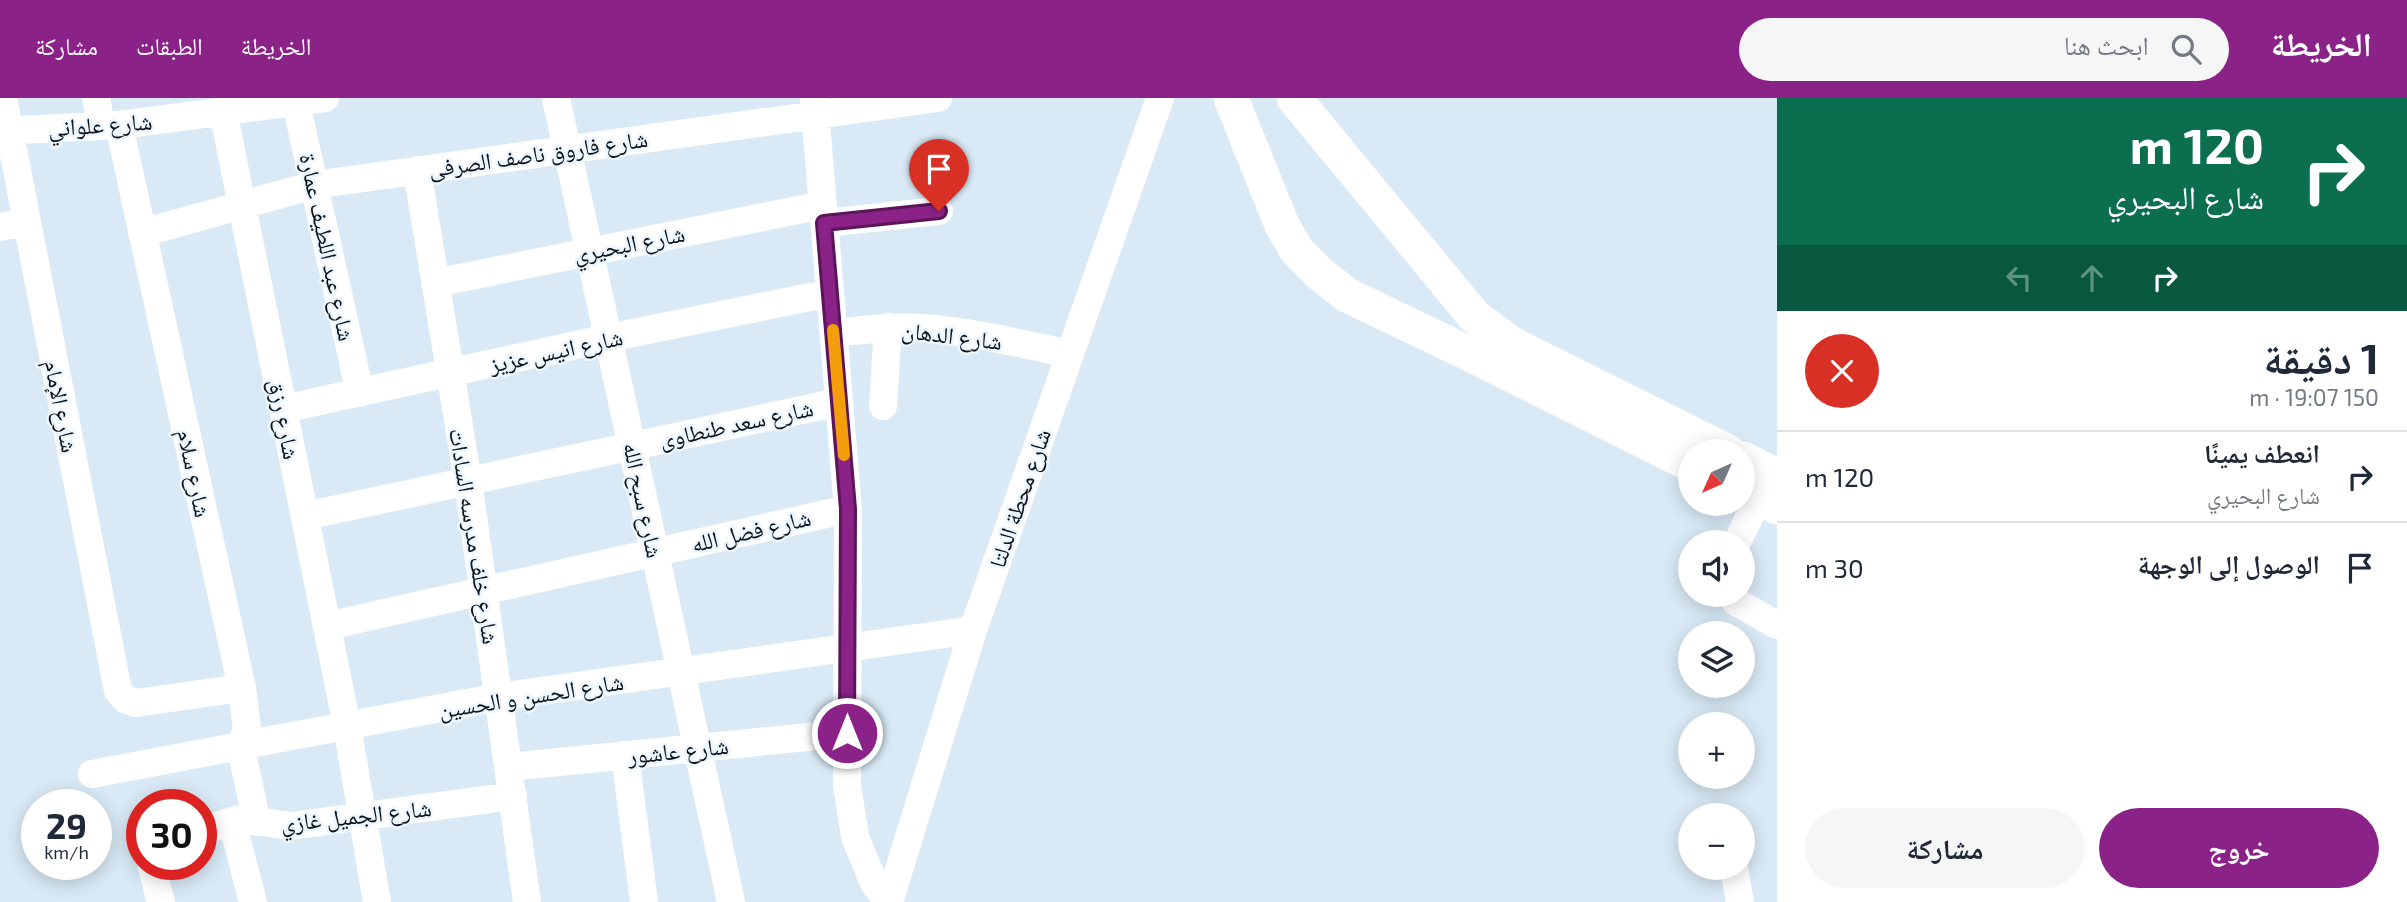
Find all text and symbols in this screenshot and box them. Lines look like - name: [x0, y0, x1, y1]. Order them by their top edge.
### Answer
- search box: [1739, 18, 2229, 81]
- text: الخريطة: [2271, 23, 2372, 63]
- text: ابحث هنا: [2064, 29, 2149, 60]
- icon: search: [2167, 30, 2205, 68]
- text: مشاركة: [35, 31, 98, 60]
- text: الطبقات: [136, 31, 203, 60]
- text: الخريطة: [241, 31, 311, 60]
- street label: شارع علواني: [47, 106, 153, 147]
- text: 120 m: [2130, 115, 2264, 174]
- street label: شارع فاروق ناصف الصرفى: [427, 124, 650, 184]
- icon: right: [2288, 126, 2379, 217]
- pin: [909, 139, 969, 211]
- icon: arrive: [920, 150, 958, 188]
- street label: شارع عبد اللطيف عمارة: [292, 151, 362, 344]
- text: شارع البحيري: [2107, 177, 2264, 215]
- street label: شارع البحيري: [571, 218, 688, 273]
- icon: left: [2000, 259, 2038, 297]
- icon: ahead: [2073, 259, 2111, 297]
- icon: right: [2146, 259, 2184, 297]
- street label: شارع الدهان: [900, 315, 1004, 357]
- street label: شارع انيس عزيز: [486, 322, 626, 380]
- text: 1 دقيقة: [2264, 332, 2379, 382]
- button: close: [1805, 334, 1879, 408]
- street label: شارع الإمام: [36, 357, 85, 455]
- street label: شارع رزق: [262, 376, 307, 462]
- text: 150 m · 19:07: [2249, 383, 2379, 411]
- street label: شارع سعد طنطاوى: [656, 393, 816, 455]
- street label: شارع محطة الدلتا: [982, 425, 1058, 572]
- street label: شارع سلام: [169, 426, 218, 520]
- street label: شارع خلف مدرسه السادات: [442, 426, 506, 646]
- text: انعطف يمينًا: [2204, 437, 2320, 468]
- north arrow: [1678, 439, 1755, 516]
- map controls: [1678, 439, 1755, 880]
- street label: شارع سبح الله: [616, 440, 670, 561]
- icon: right: [2341, 458, 2379, 496]
- text: 120 m: [1805, 461, 1874, 492]
- text: شارع البحيري: [2207, 481, 2320, 509]
- street label: شارع فضل الله: [689, 503, 814, 559]
- button: sound: [1678, 530, 1755, 607]
- text: الوصول إلى الوجهة: [2138, 548, 2320, 579]
- icon: arrive: [2341, 549, 2379, 587]
- text: 30 m: [1805, 552, 1864, 583]
- button: layers: [1678, 621, 1755, 698]
- street label: شارع الحسن و الحسين: [437, 667, 626, 725]
- position arrow: [810, 696, 884, 770]
- button: +: [1678, 712, 1755, 789]
- street label: شارع عاشور: [625, 731, 730, 771]
- speed limit sign: 30: [126, 789, 217, 880]
- street label: شارع الجميل غازي: [279, 793, 433, 843]
- button: −: [1678, 803, 1755, 880]
- text: 29: [46, 804, 87, 846]
- button: مشاركة: [1805, 808, 2085, 888]
- button: خروج: [2099, 808, 2379, 888]
- text: km/h: [44, 841, 89, 863]

